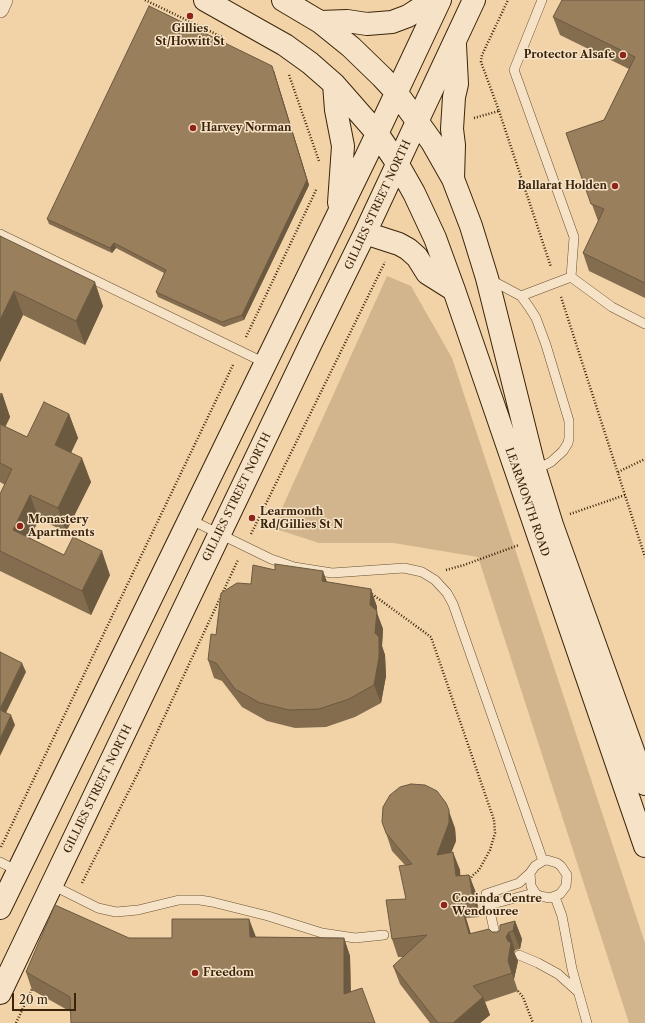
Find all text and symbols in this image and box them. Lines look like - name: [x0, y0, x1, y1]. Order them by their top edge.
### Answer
- marker: Gillies St/Howitt St: [185, 11, 195, 21]
- place label: Gillies St/Howitt St: [155, 22, 225, 48]
- place label: Protector Alsafe: [524, 48, 615, 62]
- marker: Protector Alsafe: [618, 50, 628, 60]
- place label: Harvey Norman: [201, 121, 292, 135]
- marker: Harvey Norman: [188, 123, 198, 133]
- street label: GILLIES STREET NORTH: [342, 138, 414, 272]
- place label: Ballarat Holden: [517, 179, 607, 193]
- marker: Ballarat Holden: [610, 181, 620, 191]
- street label: GILLIES STREET NORTH: [200, 431, 274, 563]
- street label: LEARMONTH ROAD: [502, 446, 552, 558]
- place label: Learmonth Rd/Gillies St N: [260, 505, 343, 531]
- place label: Monastery Apartments: [28, 513, 95, 539]
- marker: Learmonth Rd/Gillies St N: [247, 513, 257, 523]
- marker: Monastery Apartments: [15, 521, 25, 531]
- street label: GILLIES STREET NORTH: [61, 723, 135, 855]
- place label: Cooinda Centre Wendouree: [452, 892, 542, 918]
- marker: Cooinda Centre Wendouree: [439, 900, 449, 910]
- place label: Freedom: [203, 966, 254, 980]
- marker: Freedom: [190, 968, 200, 978]
- scale bar: [14, 985, 78, 1011]
- text: 20 m: [19, 992, 48, 1007]

